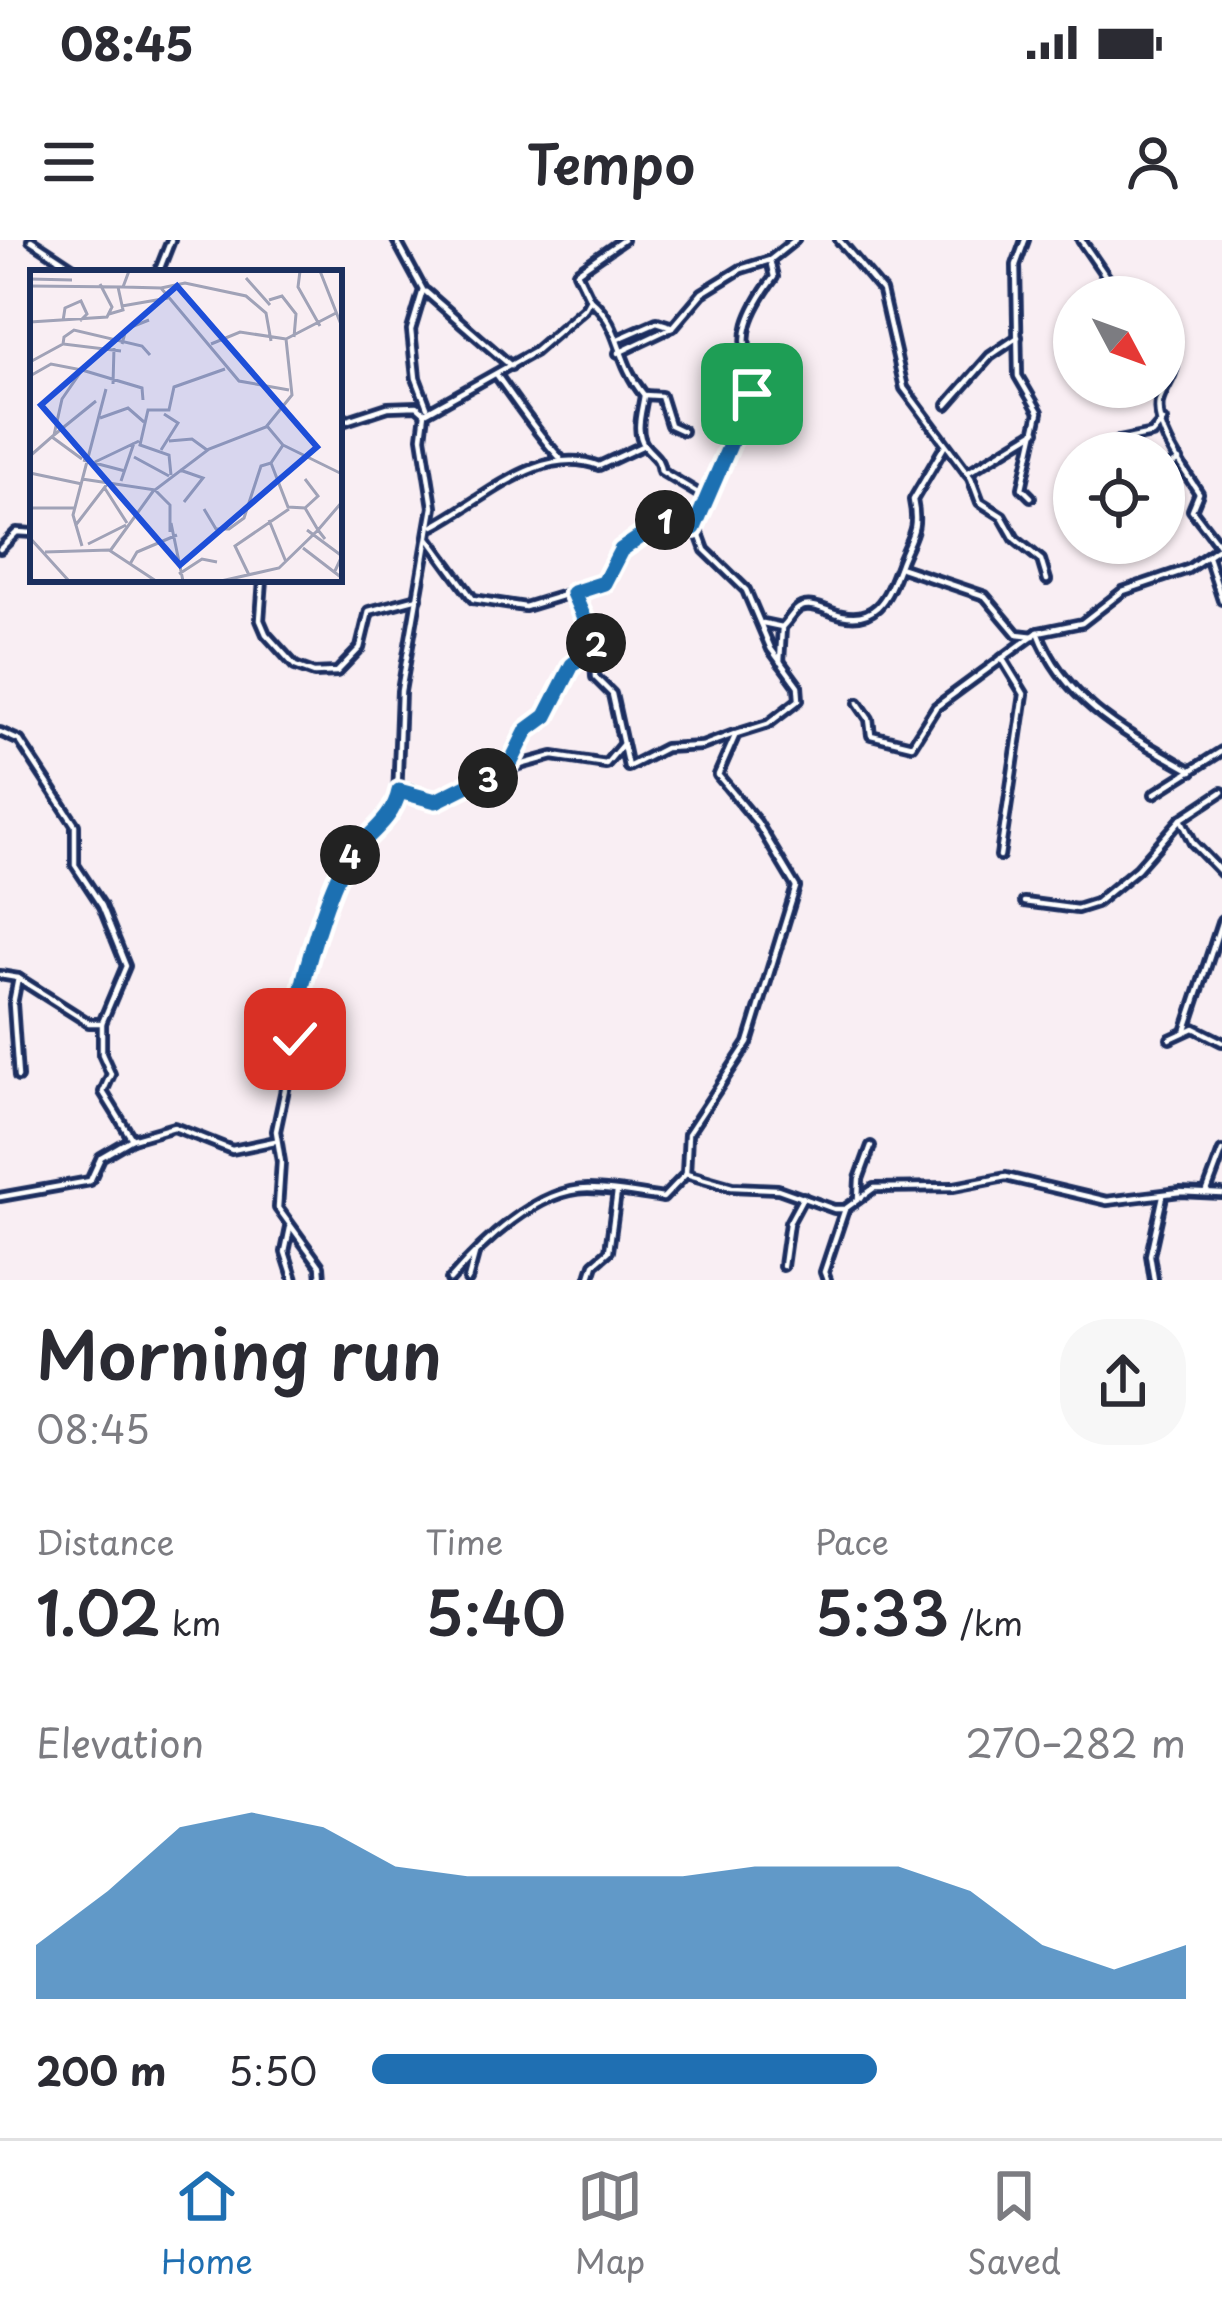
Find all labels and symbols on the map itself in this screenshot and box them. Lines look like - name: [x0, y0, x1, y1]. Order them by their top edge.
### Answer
- inset map: [30, 270, 342, 582]
- north arrow: [1053, 276, 1185, 408]
- pin: [701, 343, 803, 445]
- pin: 1: [635, 490, 695, 550]
- pin: 2: [566, 613, 626, 673]
- pin: 3: [458, 748, 518, 808]
- pin: 4: [320, 825, 380, 885]
- pin: [244, 988, 346, 1090]

